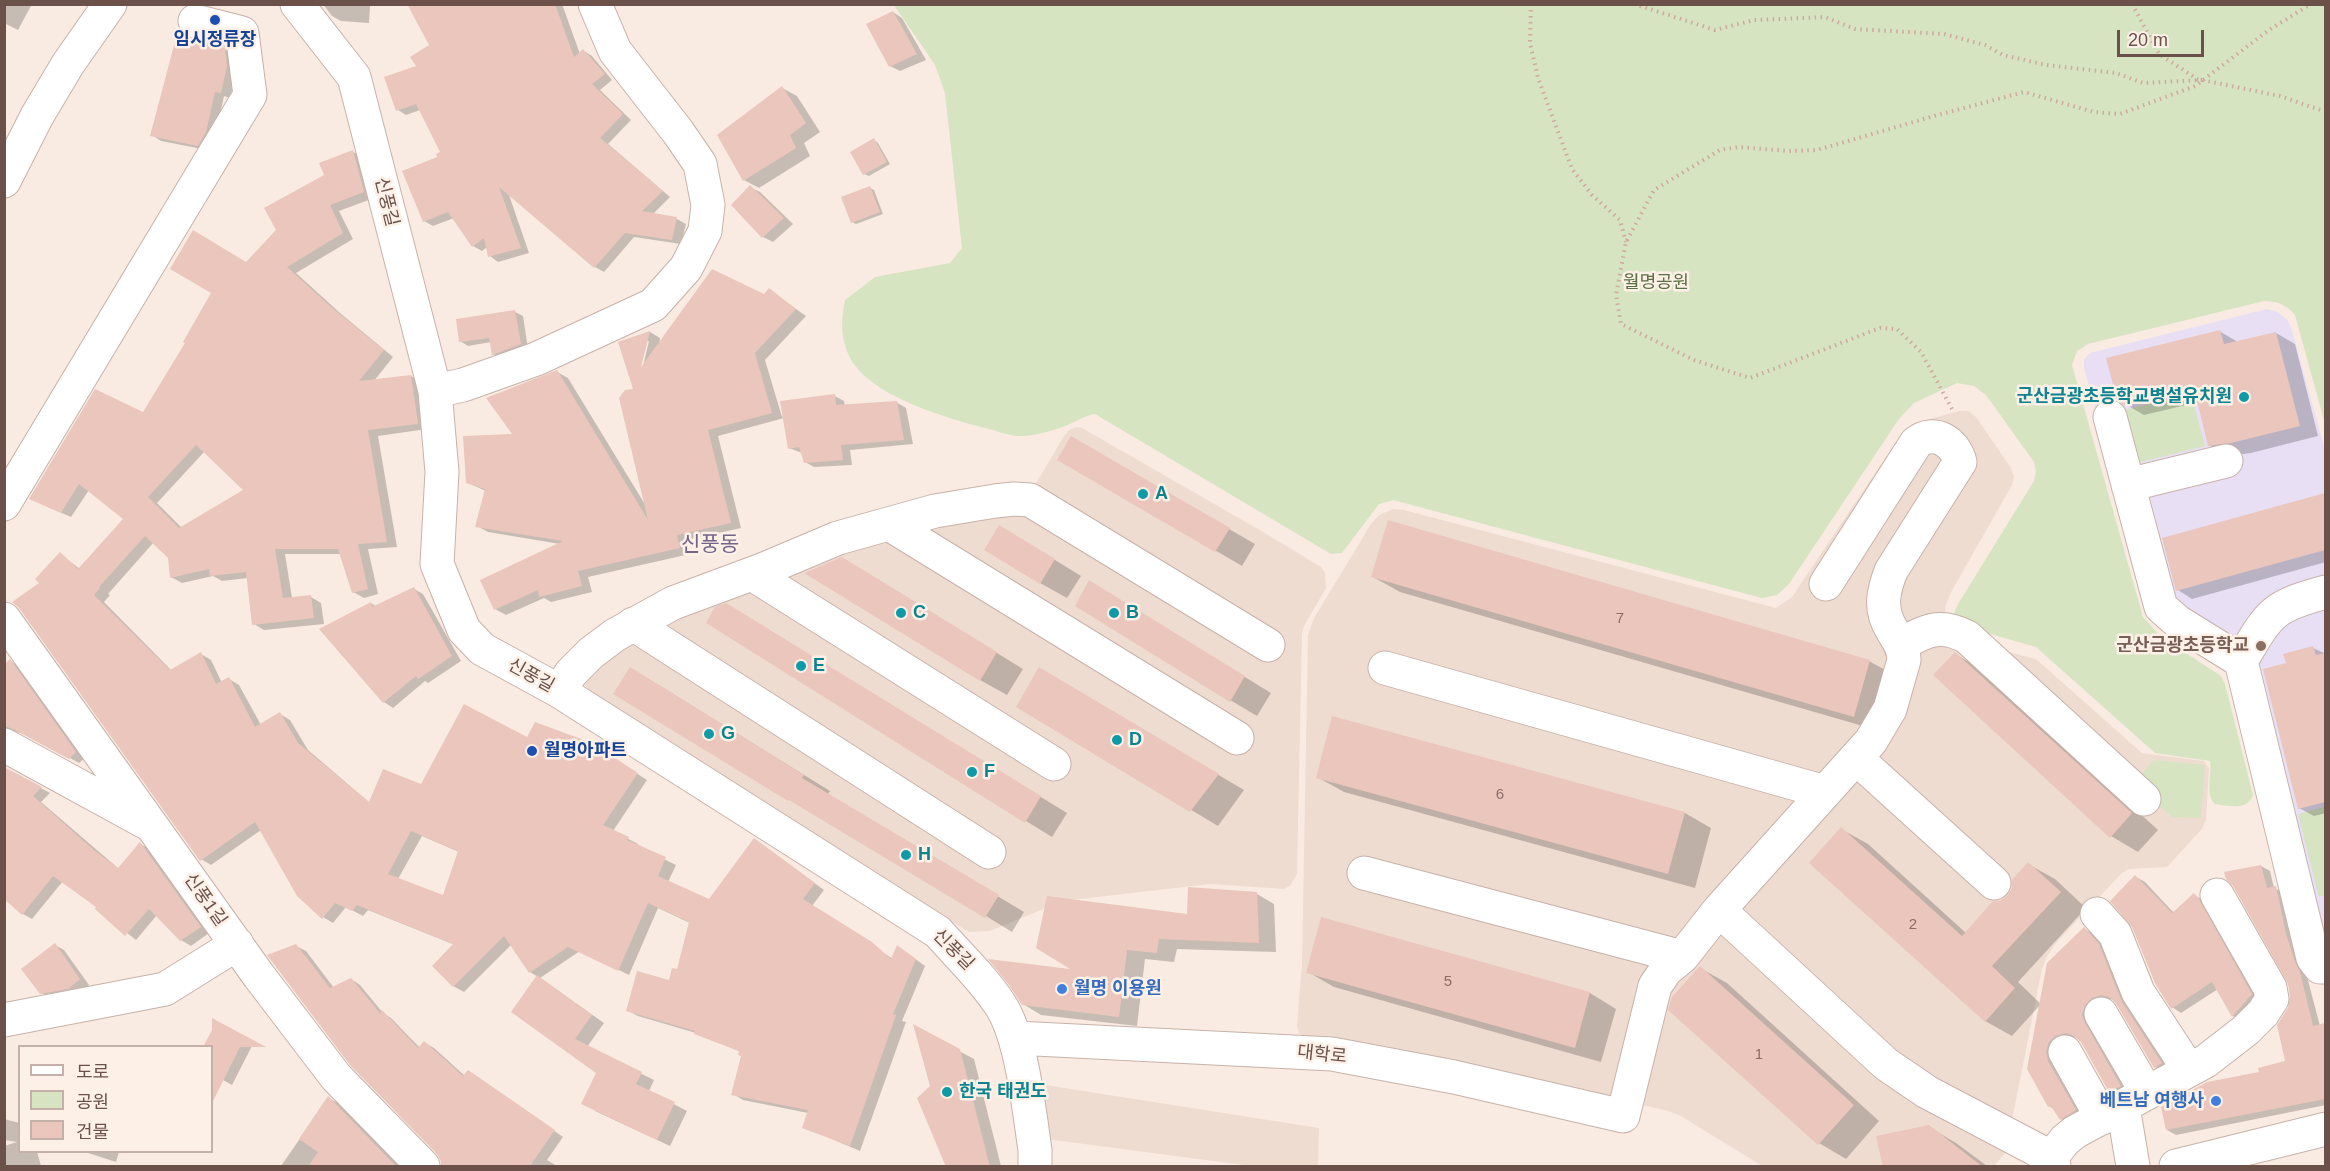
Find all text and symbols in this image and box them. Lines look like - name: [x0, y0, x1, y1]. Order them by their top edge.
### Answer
- marker: 임시정류장: [208, 13, 222, 27]
- scale bar: [2120, 18, 2207, 56]
- place label: 임시정류장: [174, 29, 256, 51]
- text: 20 m: [2128, 30, 2168, 50]
- street label: 신풍길: [370, 175, 402, 229]
- park label: 월명공원: [1623, 272, 1689, 294]
- place label: 군산금광초등학교병설유치원: [2017, 386, 2232, 408]
- marker: 군산금광초등학교병설유치원: [2237, 390, 2251, 404]
- place label: A: [1155, 483, 1168, 505]
- marker: A: [1136, 487, 1150, 501]
- district label: 신풍동: [681, 532, 739, 558]
- place label: C: [913, 602, 926, 624]
- place label: B: [1126, 602, 1139, 624]
- marker: C: [894, 606, 908, 620]
- marker: B: [1107, 606, 1121, 620]
- house number: 7: [1616, 610, 1624, 628]
- place label: 군산금광초등학교: [2117, 635, 2249, 657]
- marker: 군산금광초등학교: [2254, 639, 2268, 653]
- street label: 신풍길: [504, 655, 558, 697]
- place label: E: [813, 655, 825, 677]
- marker: E: [794, 659, 808, 673]
- place label: G: [721, 723, 735, 745]
- marker: G: [702, 727, 716, 741]
- place label: D: [1129, 729, 1142, 751]
- marker: D: [1110, 733, 1124, 747]
- place label: 월명아파트: [544, 740, 627, 762]
- marker: 월명아파트: [525, 744, 539, 758]
- place label: F: [984, 761, 995, 783]
- marker: F: [965, 765, 979, 779]
- house number: 6: [1496, 786, 1504, 804]
- place label: H: [918, 844, 931, 866]
- marker: H: [899, 848, 913, 862]
- street label: 신풍1길: [179, 869, 231, 931]
- house number: 2: [1909, 916, 1917, 934]
- street label: 신풍길: [928, 925, 978, 975]
- house number: 5: [1444, 973, 1452, 991]
- place label: 월명 이용원: [1074, 978, 1162, 1000]
- marker: 월명 이용원: [1055, 982, 1069, 996]
- street label: 대학로: [1296, 1042, 1348, 1068]
- legend: [18, 1045, 213, 1153]
- house number: 1: [1755, 1046, 1763, 1064]
- text: 도로: [76, 1062, 109, 1082]
- place label: 한국 태권도: [959, 1081, 1047, 1103]
- marker: 한국 태권도: [940, 1085, 954, 1099]
- place label: 베트남 여행사: [2100, 1090, 2204, 1112]
- text: 공원: [76, 1092, 109, 1112]
- marker: 베트남 여행사: [2209, 1094, 2223, 1108]
- text: 건물: [76, 1122, 109, 1142]

